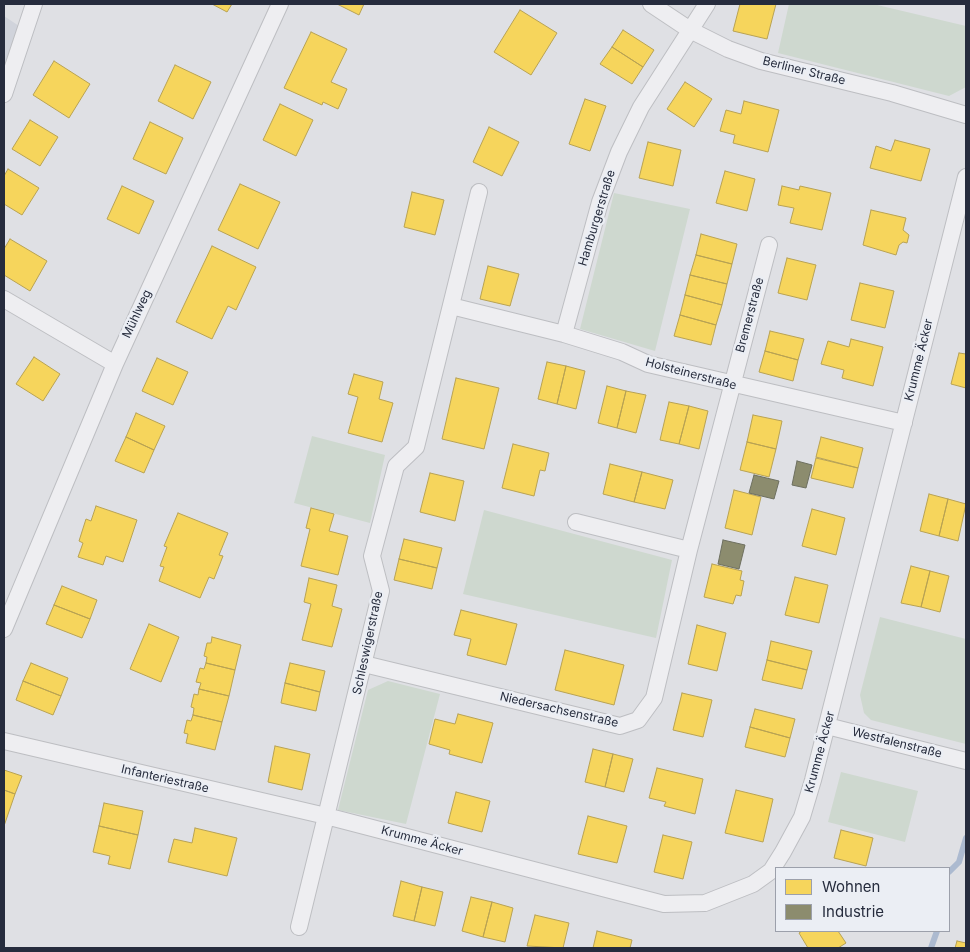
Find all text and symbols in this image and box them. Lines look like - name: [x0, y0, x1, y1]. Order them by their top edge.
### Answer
- street label: Berliner Straße: [761, 54, 847, 88]
- street label: Hamburgerstraße: [576, 168, 618, 268]
- street label: Bremerstraße: [733, 276, 767, 354]
- street label: Mühlweg: [120, 287, 154, 341]
- street label: Krumme Äcker: [902, 317, 936, 403]
- street label: Holsteinerstraße: [644, 355, 738, 393]
- street label: Schleswigerstraße: [350, 590, 386, 696]
- street label: Niedersachsenstraße: [498, 689, 620, 731]
- street label: Krumme Äcker: [802, 710, 838, 794]
- street label: Westfalenstraße: [851, 725, 943, 761]
- street label: Infanteriestraße: [120, 762, 210, 796]
- street label: Krumme Äcker: [380, 823, 464, 859]
- legend: [775, 867, 950, 932]
- text: Wohnen: [822, 877, 880, 896]
- text: Industrie: [822, 902, 884, 921]

